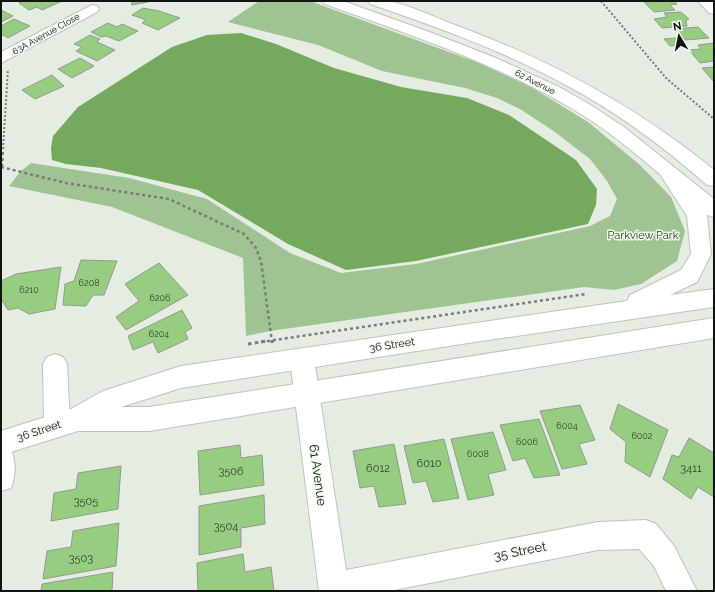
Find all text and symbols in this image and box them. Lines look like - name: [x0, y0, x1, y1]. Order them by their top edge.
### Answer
- street label: 63A Avenue Close: [11, 11, 82, 57]
- north arrow: [659, 16, 699, 56]
- text: N: [672, 20, 683, 34]
- street label: 62 Avenue: [513, 68, 557, 97]
- park label: Parkview Park: [608, 229, 679, 242]
- house number: 6208: [79, 278, 99, 288]
- house number: 6210: [19, 285, 39, 295]
- house number: 6206: [149, 293, 171, 303]
- house number: 6204: [149, 329, 169, 339]
- street label: 36 Street: [368, 335, 416, 355]
- street label: 36 Street: [15, 418, 63, 444]
- house number: 6004: [556, 421, 578, 431]
- house number: 6002: [631, 431, 653, 441]
- house number: 6006: [516, 437, 539, 447]
- street label: 61 Avenue: [306, 443, 330, 507]
- house number: 6008: [467, 449, 489, 459]
- house number: 6010: [417, 457, 442, 470]
- house number: 6012: [366, 462, 390, 475]
- house number: 3411: [680, 462, 702, 475]
- house number: 3506: [218, 465, 244, 478]
- house number: 3505: [74, 495, 98, 508]
- house number: 3504: [214, 520, 238, 533]
- street label: 35 Street: [492, 538, 548, 563]
- house number: 3503: [69, 552, 93, 565]

